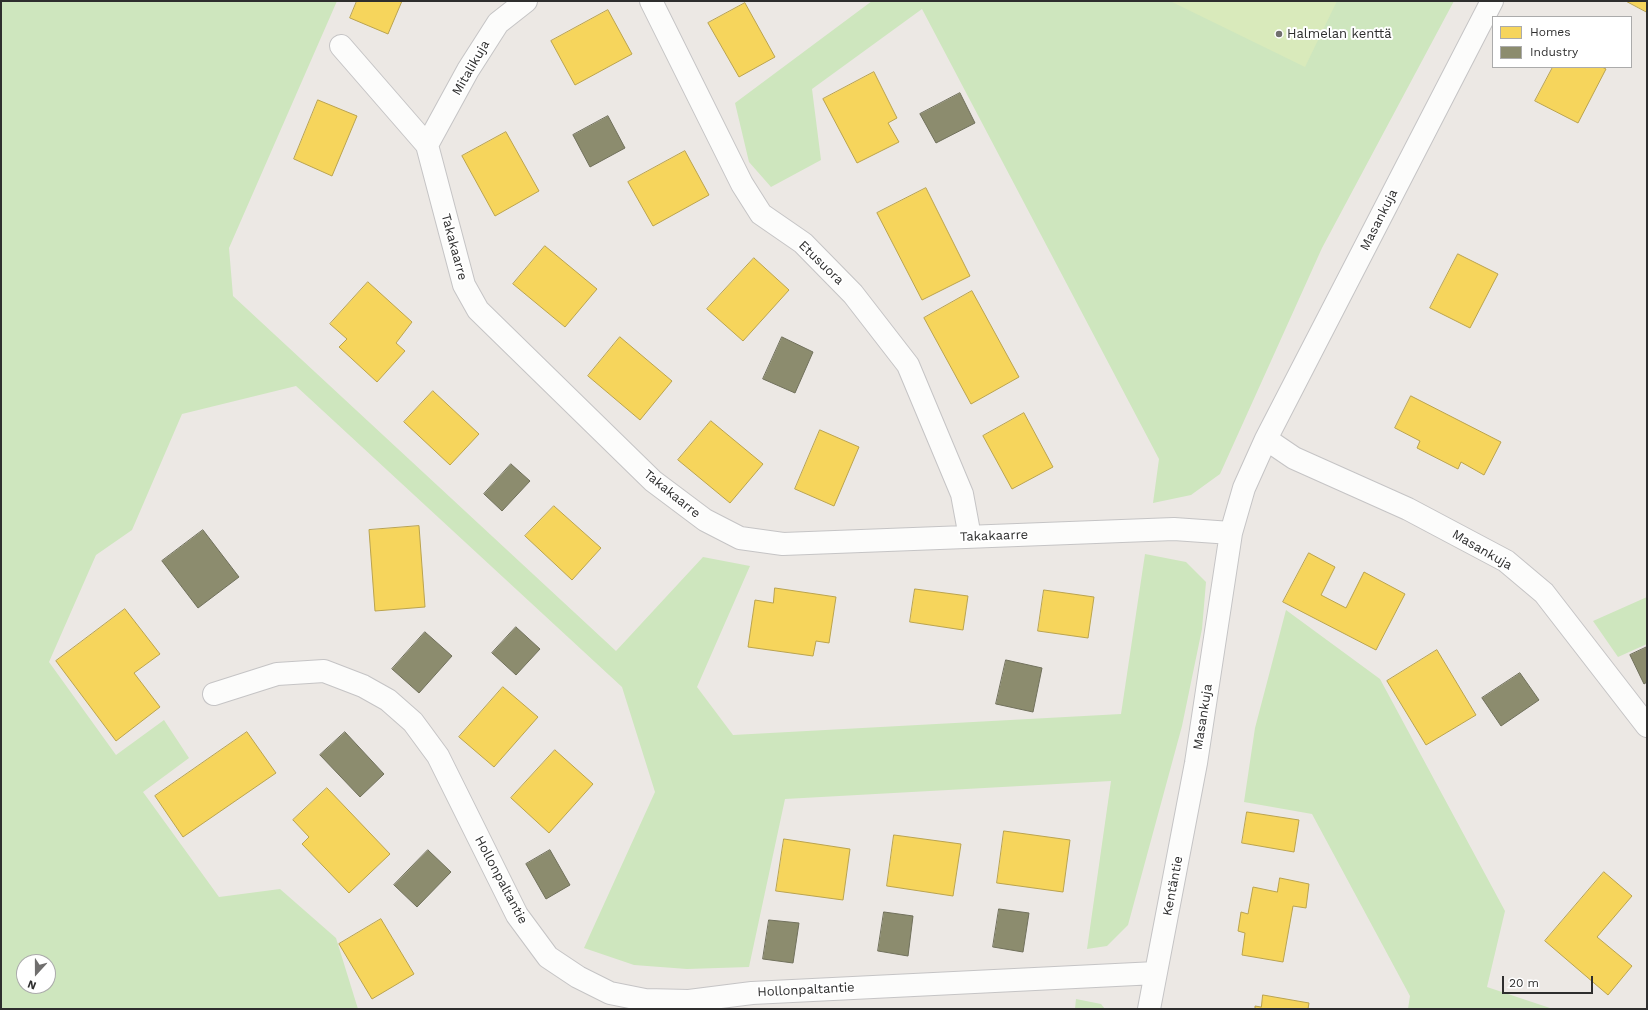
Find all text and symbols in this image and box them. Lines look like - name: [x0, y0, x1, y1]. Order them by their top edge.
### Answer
- legend: [1492, 16, 1632, 68]
- text: Homes: [1530, 25, 1571, 39]
- place label: Halmelan kenttä: [1287, 26, 1392, 42]
- marker: Halmelan kenttä: [1274, 29, 1284, 39]
- street label: Mitalikuja: [449, 38, 493, 98]
- text: Industry: [1530, 45, 1578, 59]
- street label: Masankuja: [1357, 187, 1401, 253]
- street label: Takakaarre: [438, 212, 470, 282]
- street label: Etusuora: [795, 238, 847, 288]
- street label: Takakaarre: [641, 466, 703, 522]
- street label: Takakaarre: [960, 527, 1028, 545]
- street label: Masankuja: [1449, 527, 1515, 573]
- street label: Masankuja: [1190, 683, 1216, 751]
- street label: Hollonpaltantie: [471, 833, 531, 927]
- street label: Kentäntie: [1160, 855, 1186, 917]
- north arrow: [16, 954, 56, 994]
- scale bar: [1504, 968, 1595, 994]
- text: 20 m: [1509, 976, 1539, 990]
- text: N: [26, 977, 38, 992]
- street label: Hollonpaltantie: [757, 980, 855, 1000]

